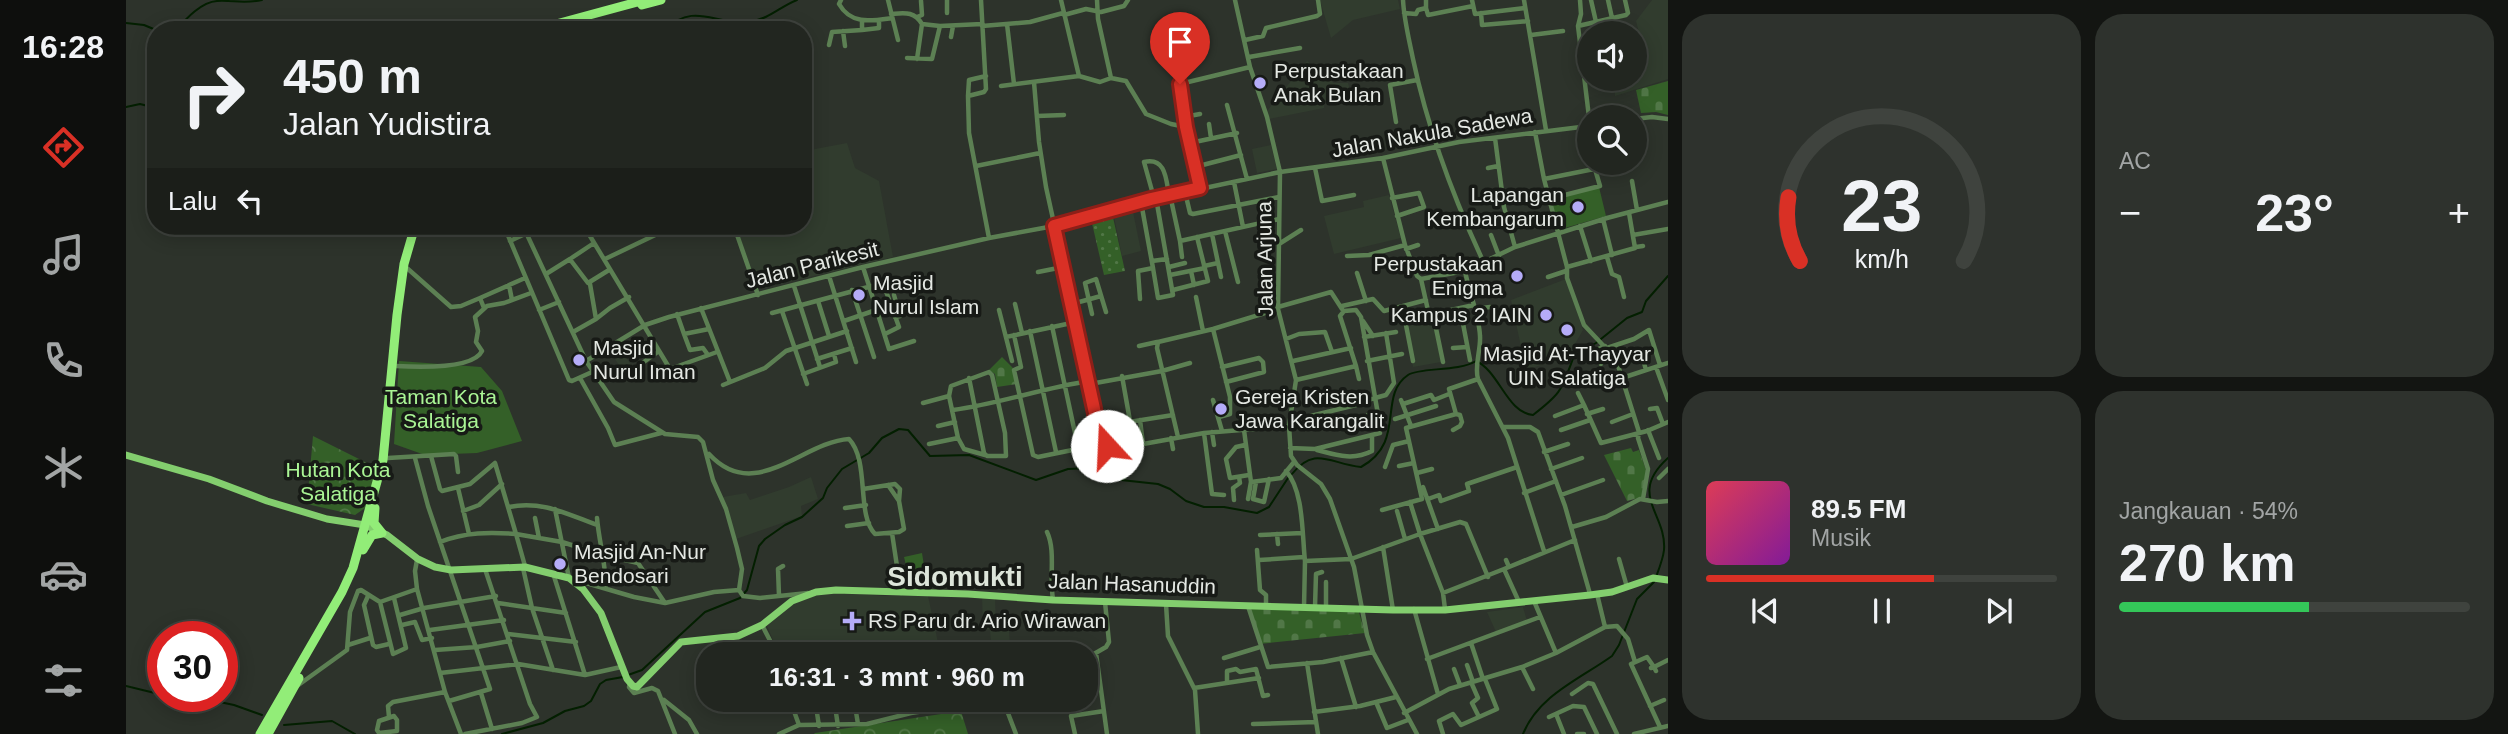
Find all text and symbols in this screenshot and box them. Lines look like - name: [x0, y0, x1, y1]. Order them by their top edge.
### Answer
- pin: [1150, 12.0, 1210, 84]
- map controls: [1577, 21, 1647, 175]
- button: sound: [1577, 21, 1647, 91]
- icon: arrive: [1161, 23, 1199, 61]
- text: 16:28: [22, 29, 104, 65]
- icon: right: [168, 49, 259, 140]
- text: 450 m: [283, 49, 422, 103]
- place label: Perpustakaan Anak Bulan: [1274, 59, 1404, 106]
- marker: Perpustakaan Anak Bulan: [1252, 75, 1268, 91]
- street label: Jalan Nakula Sadewa: [1330, 103, 1534, 161]
- button: search: [1577, 105, 1647, 175]
- text: Jalan Yudistira: [283, 106, 491, 142]
- icon: directions: [39, 123, 88, 172]
- text: AC: [2119, 148, 2151, 174]
- text: 23: [1841, 166, 1922, 247]
- icon: left: [231, 182, 269, 220]
- place label: Lapangan Kembangarum: [1426, 183, 1564, 230]
- text: 23°: [2255, 184, 2334, 242]
- text: Lalu: [168, 186, 217, 216]
- text: −: [2119, 192, 2141, 234]
- text: +: [2448, 192, 2470, 234]
- marker: Lapangan Kembangarum: [1570, 199, 1586, 215]
- street label: Jalan Arjuna: [1252, 201, 1277, 317]
- icon: music: [39, 230, 88, 279]
- street label: Jalan Parikesit: [743, 237, 881, 292]
- text: km/h: [1854, 245, 1909, 273]
- place label: Perpustakaan Enigma: [1373, 252, 1503, 299]
- marker: Perpustakaan Enigma: [1509, 268, 1525, 284]
- place label: Masjid Nurul Islam: [873, 271, 979, 318]
- marker: Masjid Nurul Islam: [851, 287, 867, 303]
- place label: Kampus 2 IAIN: [1391, 303, 1532, 326]
- marker: Kampus 2 IAIN: [1538, 307, 1554, 323]
- marker: Masjid At-Thayyar UIN Salatiga: [1559, 322, 1575, 338]
- icon: phone: [39, 336, 88, 385]
- place label: Masjid Nurul Iman: [593, 336, 696, 383]
- place label: Masjid At-Thayyar UIN Salatiga: [1483, 342, 1651, 389]
- marker: Masjid Nurul Iman: [571, 352, 587, 368]
- park label: Taman Kota Salatiga: [385, 385, 497, 432]
- place label: Gereja Kristen Jawa Karangalit: [1235, 385, 1385, 432]
- marker: Gereja Kristen Jawa Karangalit: [1213, 401, 1229, 417]
- position arrow: [1070, 409, 1144, 483]
- icon: climate: [39, 443, 88, 492]
- park label: Hutan Kota Salatiga: [285, 458, 391, 505]
- text: 89.5 FM: [1811, 494, 1906, 524]
- text: Jangkauan · 54%: [2119, 498, 2298, 524]
- text: Musik: [1811, 525, 1871, 551]
- text: 270 km: [2119, 534, 2295, 592]
- place label: Masjid An-Nur Bendosari: [574, 540, 706, 587]
- icon: car: [39, 550, 88, 599]
- marker: Masjid An-Nur Bendosari: [552, 556, 568, 572]
- district label: Sidomukti: [887, 561, 1023, 592]
- street label: Jalan Hasanuddin: [1048, 569, 1216, 598]
- icon: previous: [1746, 592, 1784, 630]
- icon: pause: [1863, 592, 1901, 630]
- icon: next: [1980, 592, 2018, 630]
- place label: RS Paru dr. Ario Wirawan: [868, 609, 1106, 632]
- marker: RS Paru dr. Ario Wirawan: [842, 611, 862, 631]
- speed limit sign: 30: [147, 621, 238, 712]
- icon: filters: [39, 656, 88, 705]
- text: 16:31 · 3 mnt · 960 m: [769, 662, 1025, 692]

